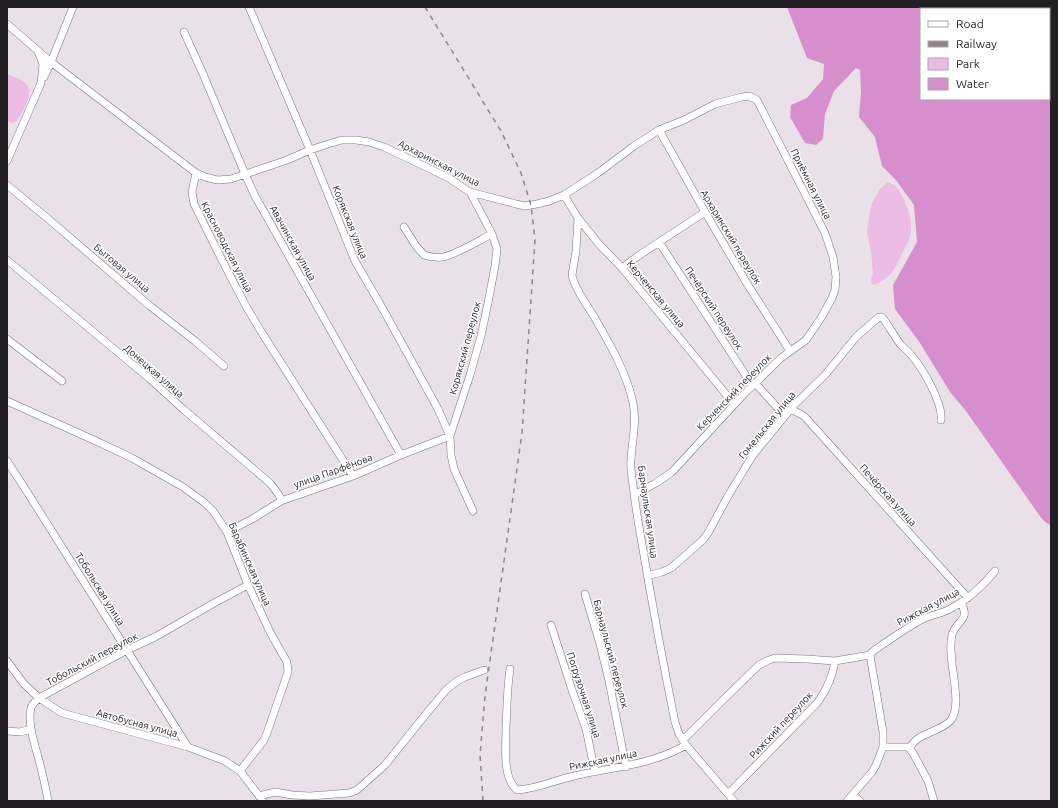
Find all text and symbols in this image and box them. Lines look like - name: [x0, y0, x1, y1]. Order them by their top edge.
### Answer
- legend: [920, 8, 1050, 100]
- text: Road: [956, 17, 984, 30]
- text: Railway: [956, 37, 997, 50]
- text: Park: [956, 57, 980, 70]
- text: Water: [956, 77, 989, 90]
- street label: Архаринская улица: [396, 138, 482, 188]
- street label: Приёмная улица: [789, 147, 833, 221]
- street label: Корякская улица: [330, 184, 370, 260]
- street label: Архаринский переулок: [698, 188, 764, 286]
- street label: Красноводская улица: [199, 200, 255, 294]
- street label: Авачинская улица: [268, 204, 318, 282]
- street label: Бытовая улица: [92, 241, 152, 295]
- street label: Керченская улица: [625, 258, 687, 330]
- street label: Печёрский переулок: [683, 264, 745, 352]
- street label: Корякский переулок: [447, 300, 483, 396]
- street label: Донецкая улица: [122, 342, 186, 400]
- street label: Керченский переулок: [695, 351, 773, 433]
- street label: Гомельская улица: [736, 389, 798, 461]
- street label: улица Парфёнова: [292, 452, 374, 490]
- street label: Печёрская улица: [857, 462, 919, 528]
- street label: Барнаульская улица: [636, 465, 660, 559]
- street label: Барабинская улица: [227, 521, 273, 607]
- street label: Тобольская улица: [73, 551, 127, 627]
- street label: Рижская улица: [895, 586, 961, 628]
- street label: Барнаульский переулок: [591, 599, 631, 709]
- street label: Тобольский переулок: [45, 630, 139, 688]
- street label: Погрузочная улица: [565, 651, 603, 739]
- street label: Рижский переулок: [747, 689, 815, 761]
- street label: Автобусная улица: [95, 707, 179, 739]
- street label: Рижская улица: [568, 747, 638, 773]

